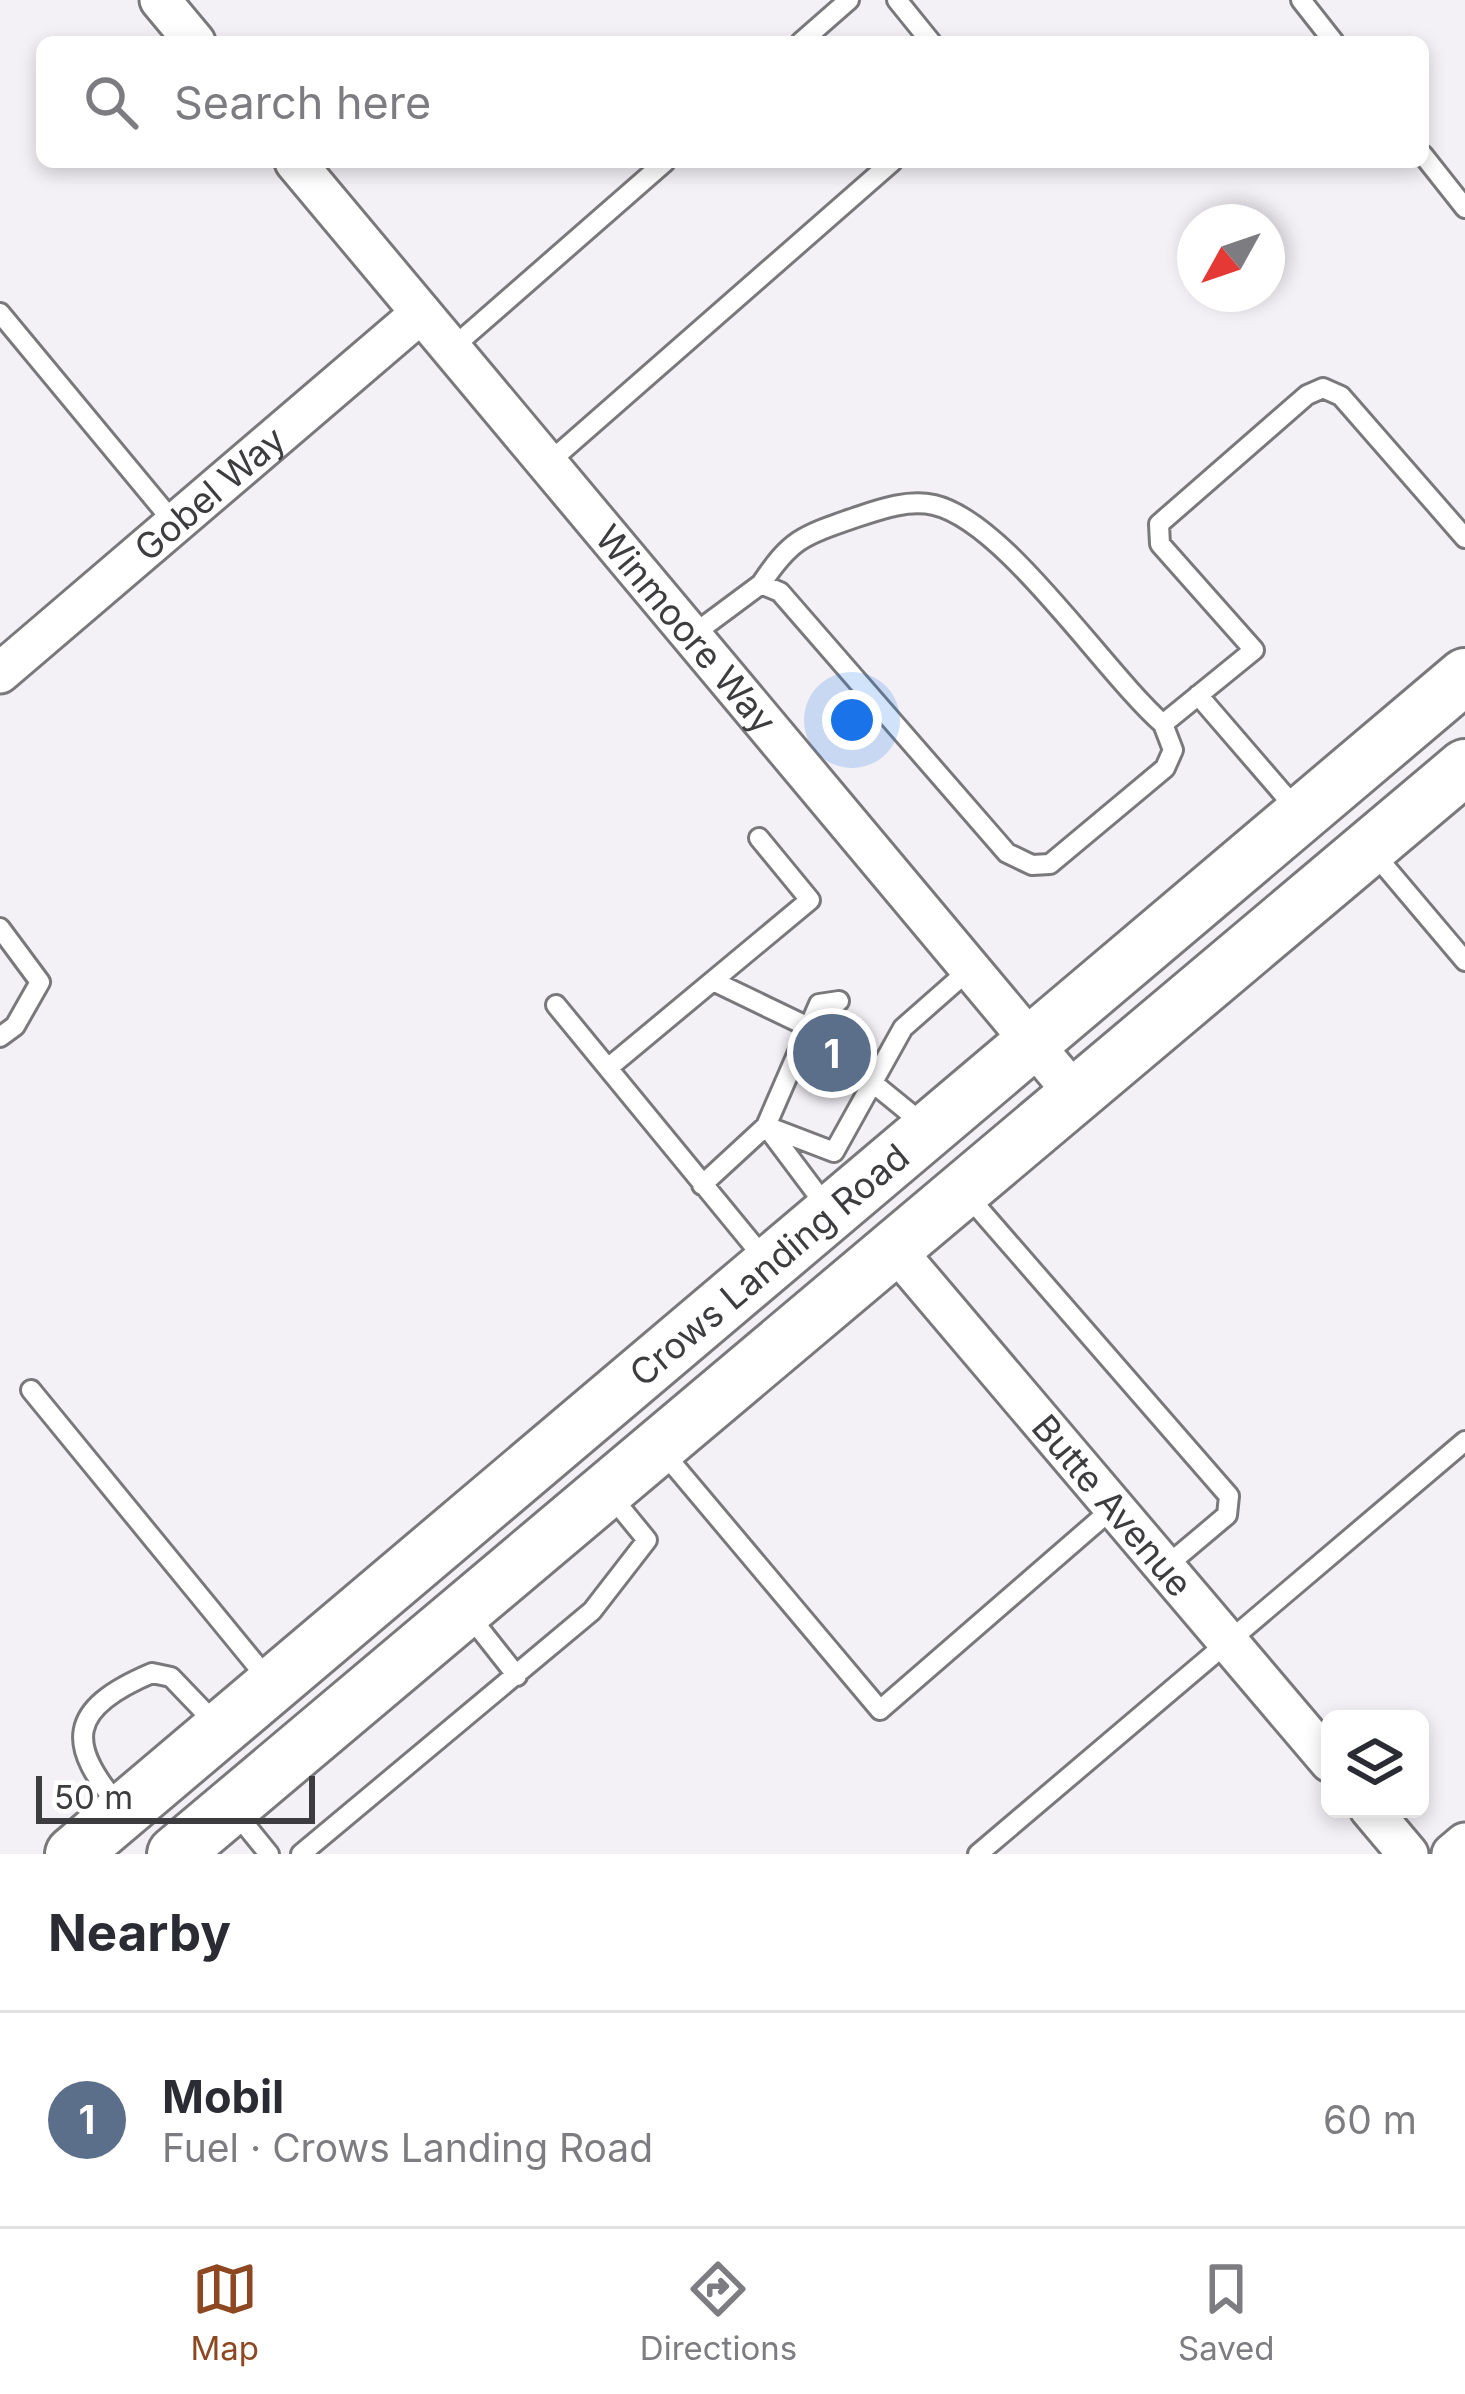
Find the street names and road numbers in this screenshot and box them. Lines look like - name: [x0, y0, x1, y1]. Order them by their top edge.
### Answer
- street label: Gobel Way: [126, 417, 294, 570]
- street label: Winmoore Way: [586, 516, 785, 742]
- street label: Crows Landing Road: [621, 1134, 918, 1395]
- street label: Butte Avenue: [1023, 1406, 1202, 1605]

